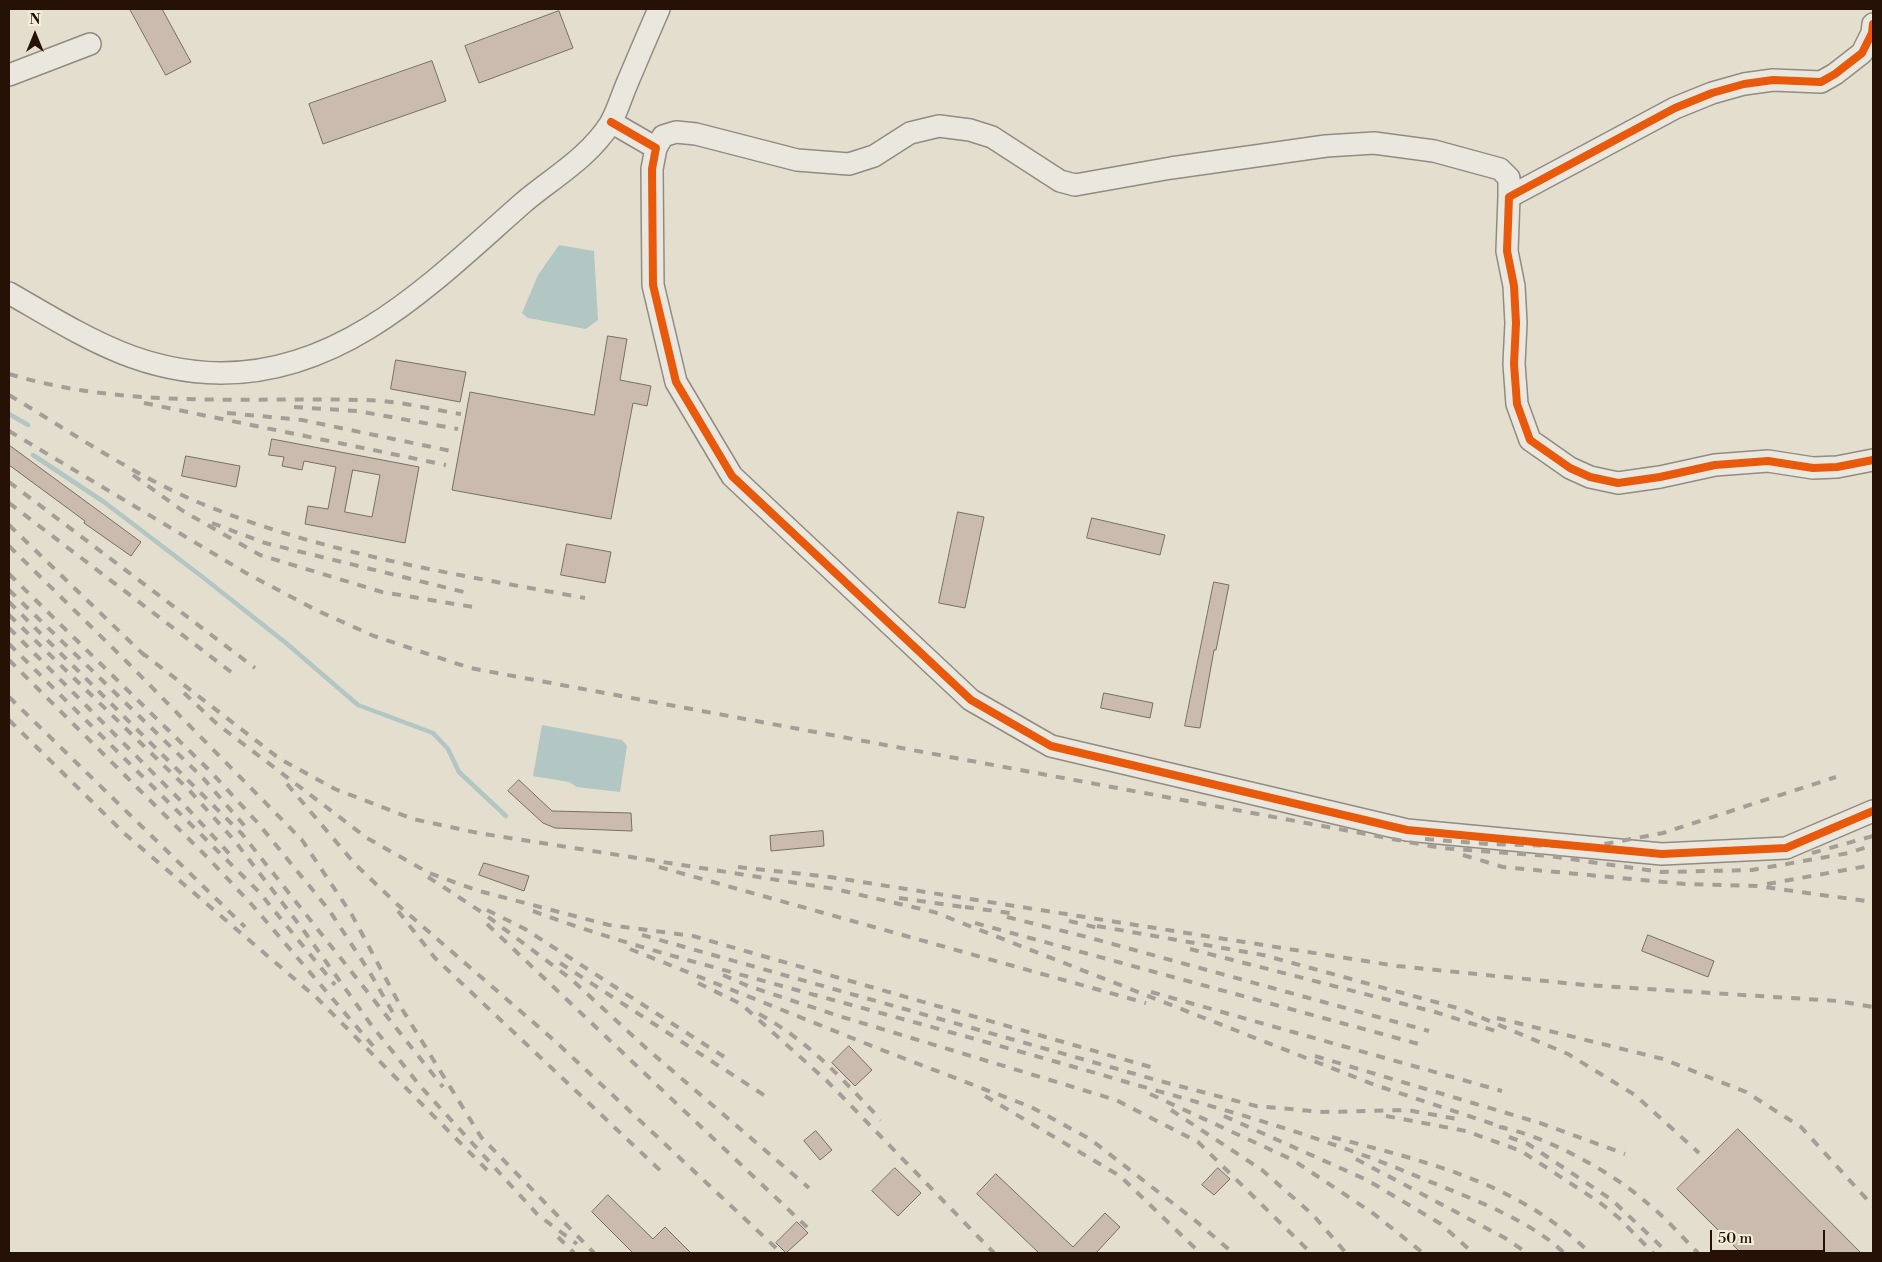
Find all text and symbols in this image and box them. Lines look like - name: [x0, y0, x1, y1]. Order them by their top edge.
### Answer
- north arrow: [10, 10, 60, 60]
- text: N: [29, 11, 41, 29]
- scale bar: [1712, 1220, 1827, 1252]
- text: 50 m: [1718, 1229, 1752, 1248]

